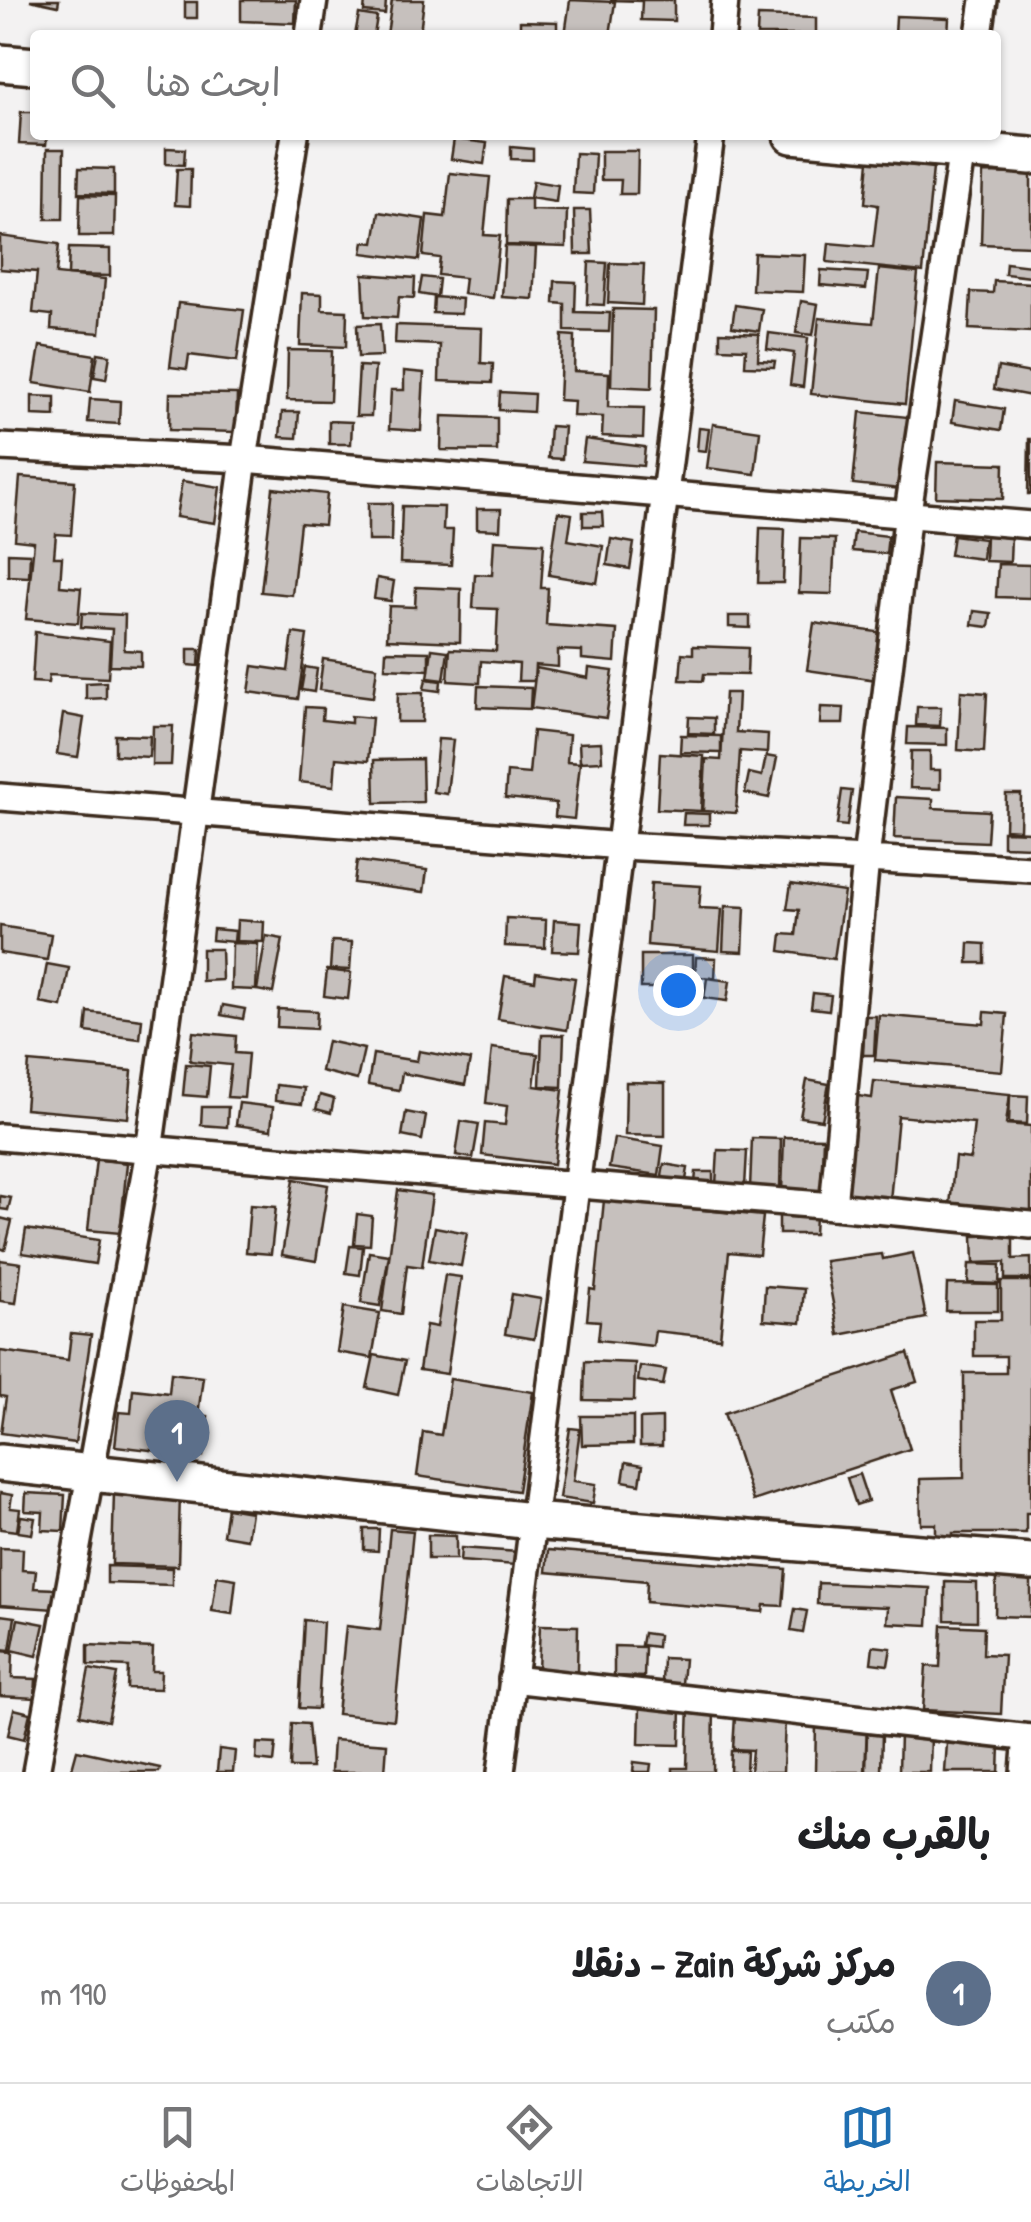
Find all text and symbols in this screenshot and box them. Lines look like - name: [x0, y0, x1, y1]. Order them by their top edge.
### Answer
- search box: [30, 30, 1001, 140]
- text: ابحث هنا: [145, 56, 281, 108]
- icon: search: [65, 58, 120, 113]
- your location: [653, 965, 704, 1016]
- pin: 1: [144, 1400, 210, 1482]
- text: بالقرب منك: [797, 1805, 991, 1862]
- text: مركز شركة Zain - دنقلا: [572, 1937, 896, 1989]
- text: 190 m: [40, 1972, 107, 2015]
- text: 1: [953, 1972, 964, 2015]
- text: مكتب: [826, 2000, 896, 2043]
- tab: المحفوظات: [120, 2100, 235, 2206]
- tab: الاتجاهات: [475, 2100, 584, 2206]
- tab: الخريطة: [824, 2100, 911, 2206]

